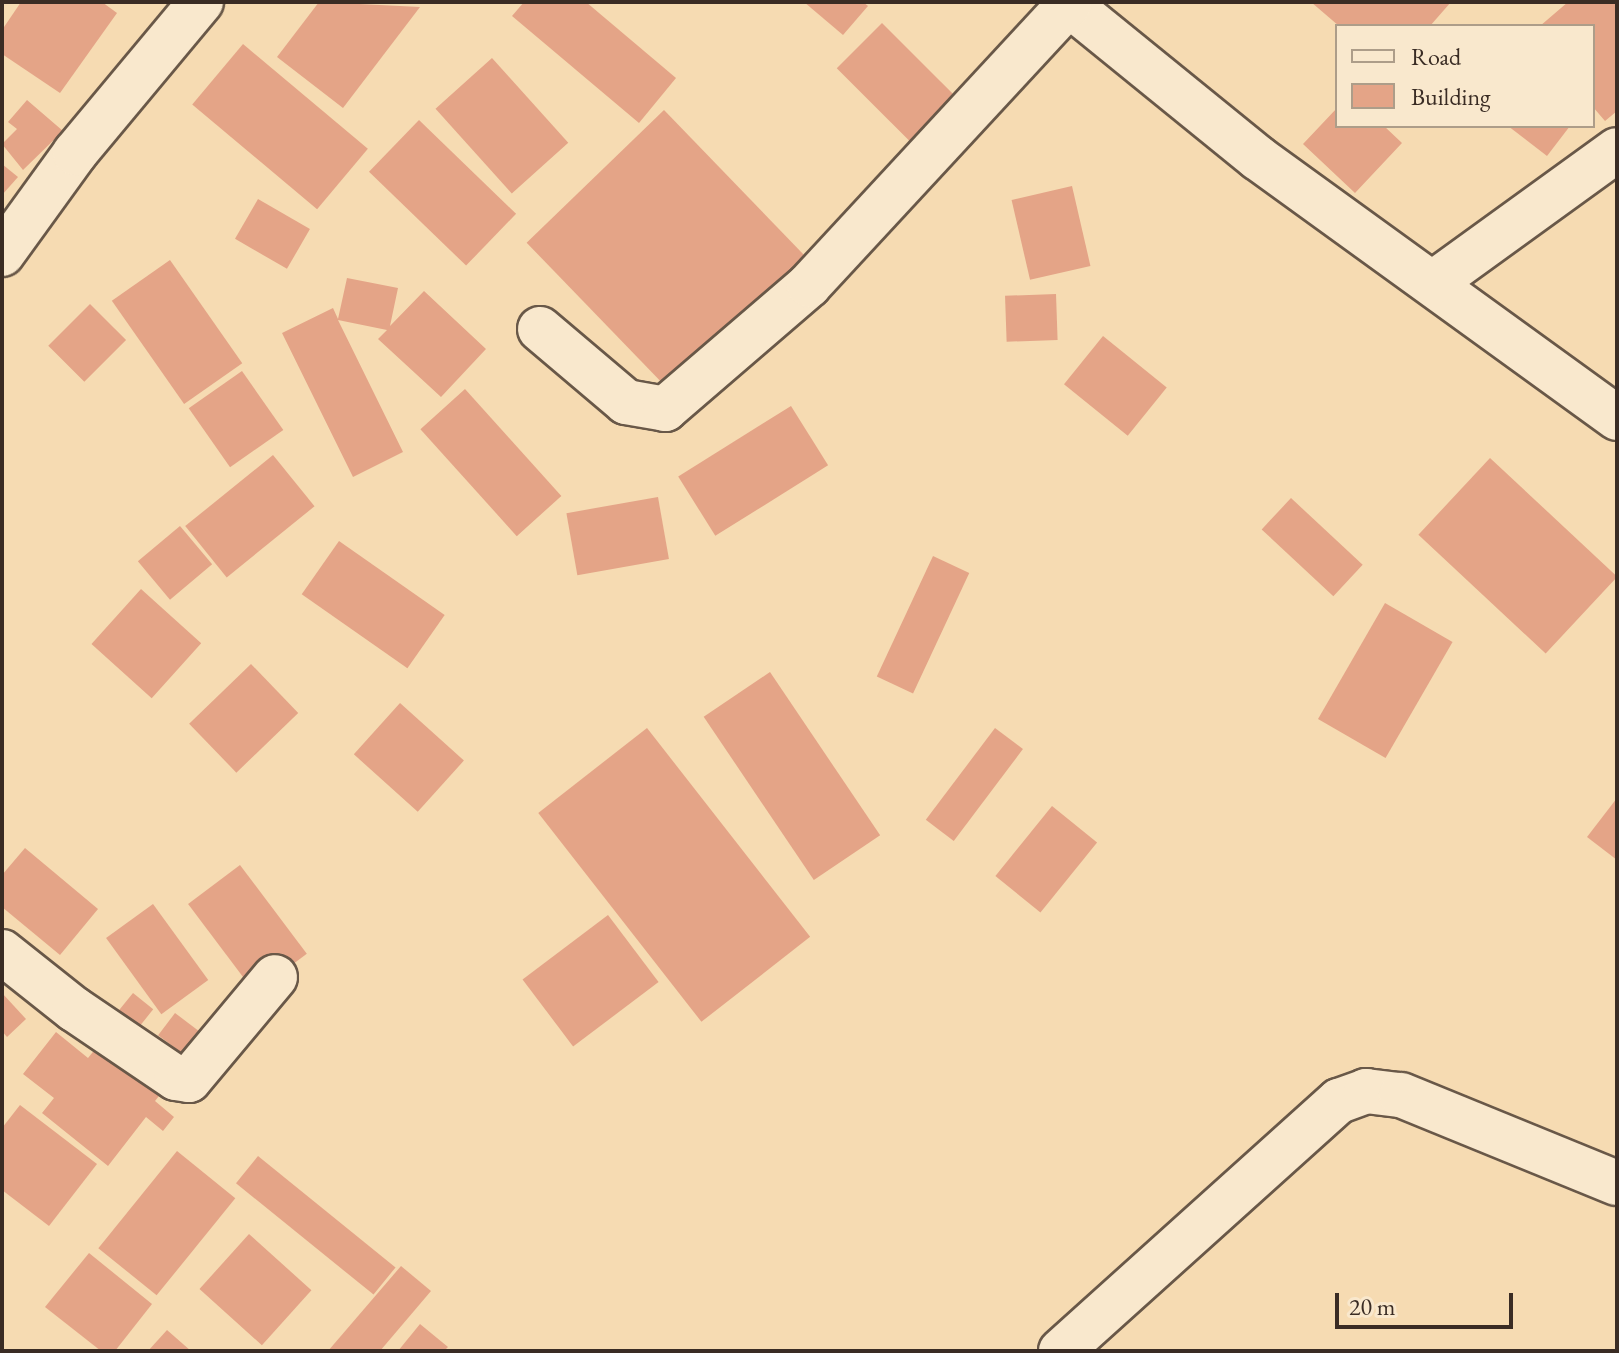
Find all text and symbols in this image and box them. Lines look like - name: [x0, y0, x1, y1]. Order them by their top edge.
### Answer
- legend: [1335, 24, 1595, 128]
- text: Road: [1411, 41, 1461, 72]
- text: Building: [1411, 81, 1491, 112]
- scale bar: [1339, 1277, 1517, 1327]
- text: 20 m: [1349, 1291, 1396, 1322]

